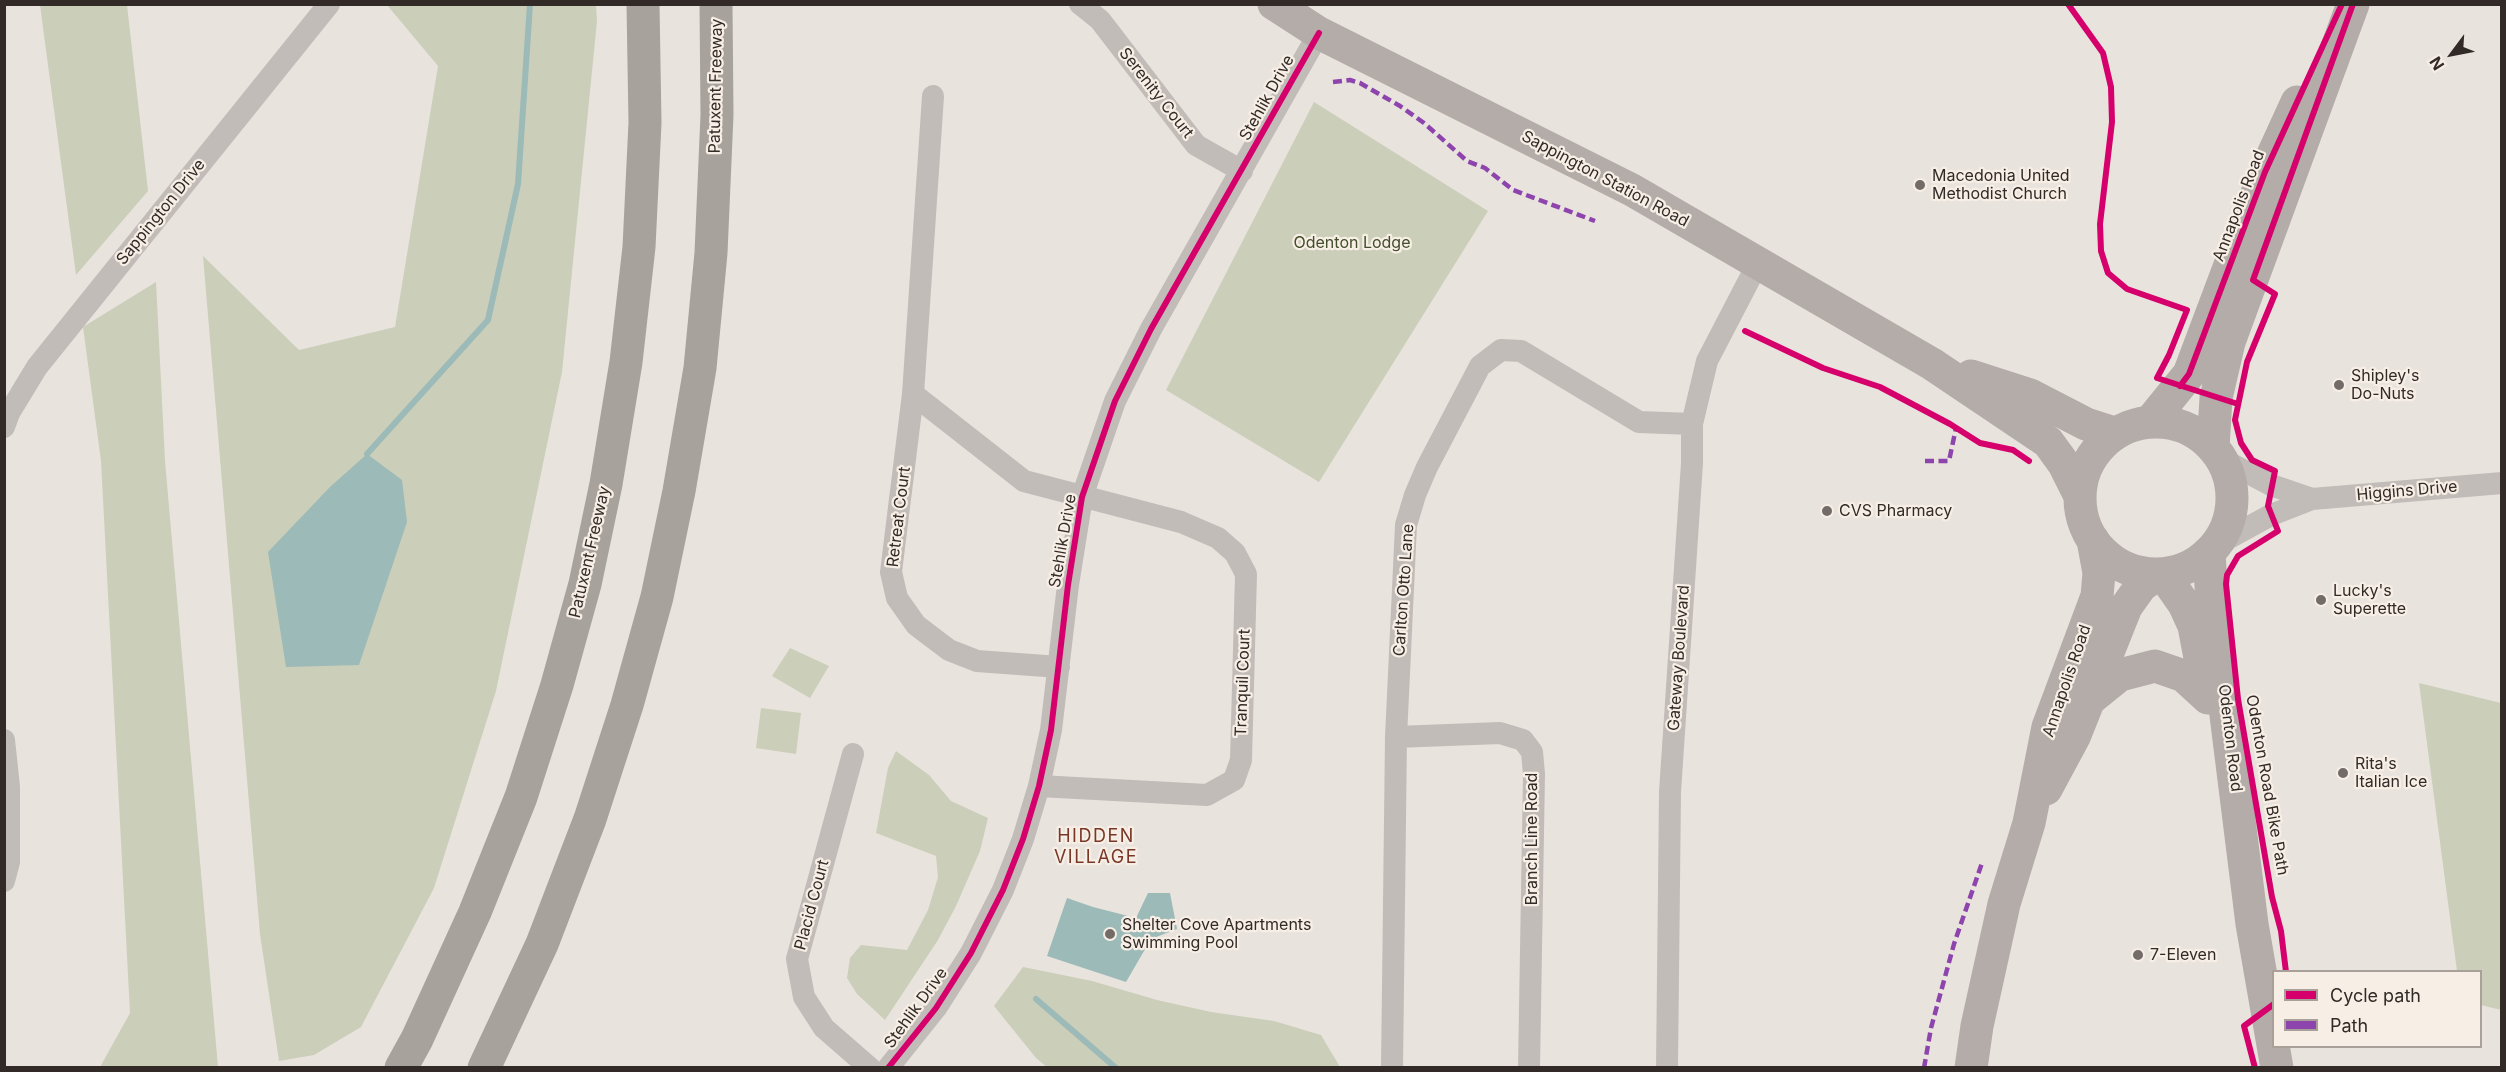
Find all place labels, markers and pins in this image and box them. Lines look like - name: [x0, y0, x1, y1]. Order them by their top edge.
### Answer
- place label: Macedonia United Methodist Church: [1932, 166, 2070, 204]
- marker: Macedonia United Methodist Church: [1913, 178, 1927, 192]
- place label: Shipley's Do-Nuts: [2351, 366, 2420, 404]
- marker: Shipley's Do-Nuts: [2332, 378, 2346, 392]
- place label: CVS Pharmacy: [1839, 501, 1952, 521]
- marker: CVS Pharmacy: [1820, 504, 1834, 518]
- place label: Lucky's Superette: [2333, 581, 2406, 619]
- marker: Lucky's Superette: [2314, 593, 2328, 607]
- place label: Rita's Italian Ice: [2355, 754, 2427, 792]
- marker: Rita's Italian Ice: [2336, 766, 2350, 780]
- place label: Shelter Cove Apartments Swimming Pool: [1122, 915, 1311, 953]
- marker: Shelter Cove Apartments Swimming Pool: [1103, 927, 1117, 941]
- place label: 7-Eleven: [2150, 945, 2216, 965]
- marker: 7-Eleven: [2131, 948, 2145, 962]

